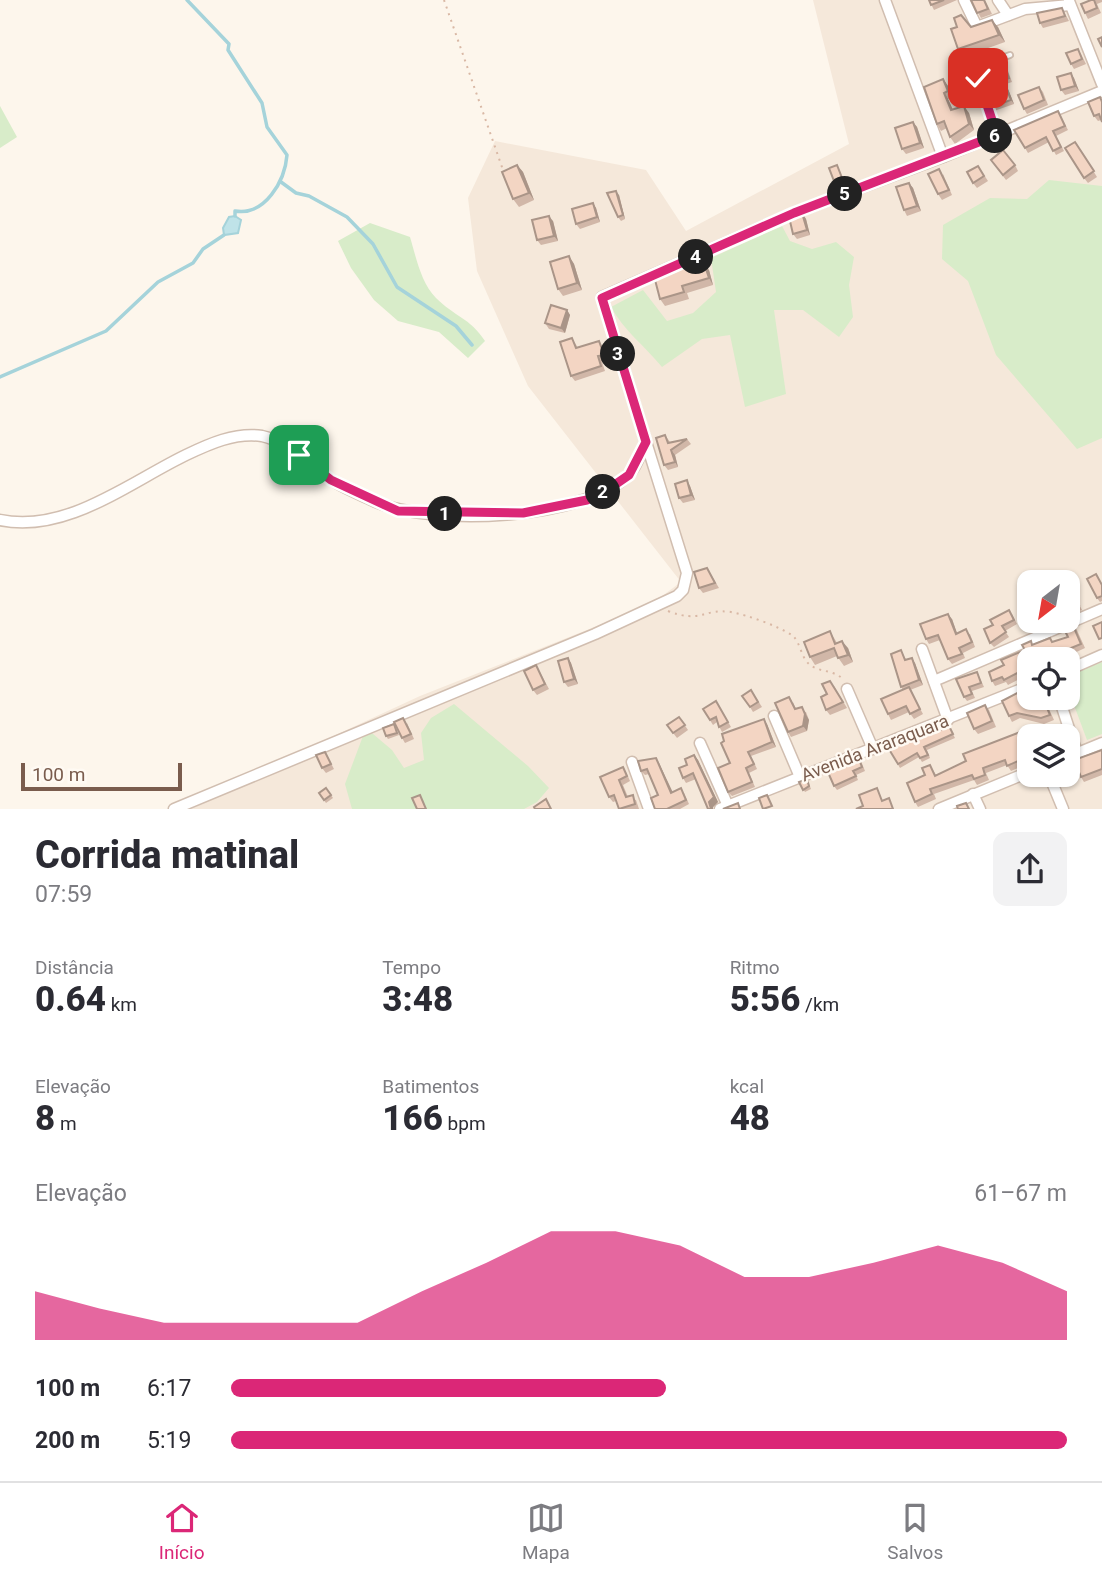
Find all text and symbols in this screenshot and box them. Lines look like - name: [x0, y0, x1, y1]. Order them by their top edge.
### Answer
- pin: [948, 48, 1008, 108]
- icon: check: [959, 59, 997, 97]
- pin: 6: [978, 118, 1012, 154]
- text: 6: [989, 124, 1000, 147]
- pin: 5: [828, 176, 862, 212]
- text: 5: [839, 182, 850, 205]
- pin: 4: [678, 240, 714, 274]
- text: 4: [690, 245, 701, 268]
- pin: 3: [600, 336, 636, 372]
- text: 3: [612, 342, 623, 365]
- pin: [269, 425, 329, 485]
- icon: arrive: [280, 436, 318, 474]
- pin: 2: [586, 475, 620, 510]
- text: 2: [597, 480, 608, 503]
- pin: 1: [428, 496, 462, 532]
- text: 1: [439, 502, 450, 525]
- north arrow: [1017, 570, 1080, 634]
- map controls: [1017, 570, 1080, 787]
- button: locate: [1017, 647, 1080, 710]
- street label: Avenida Araraquara: [798, 710, 952, 785]
- button: layers: [1017, 724, 1080, 787]
- scale bar: [21, 760, 182, 792]
- text: 100 m: [32, 763, 85, 786]
- button: share: [993, 832, 1067, 906]
- text: Corrida matinal: [35, 833, 299, 877]
- text: 07:59: [35, 881, 92, 908]
- text: Distância: [35, 956, 114, 979]
- text: Tempo: [382, 956, 441, 979]
- text: Ritmo: [730, 956, 780, 979]
- text: 0.64: [35, 979, 106, 1020]
- text: 3:48: [382, 979, 453, 1020]
- text: 5:56: [730, 979, 800, 1020]
- text: km: [106, 993, 137, 1016]
- text: /km: [800, 993, 839, 1016]
- text: Elevação: [35, 1075, 111, 1098]
- text: Batimentos: [382, 1075, 479, 1098]
- text: kcal: [730, 1075, 764, 1098]
- text: 8: [35, 1098, 55, 1139]
- text: 166: [382, 1098, 443, 1139]
- text: 48: [730, 1098, 770, 1139]
- text: m: [55, 1112, 77, 1135]
- text: bpm: [443, 1112, 486, 1135]
- text: Elevação: [35, 1180, 127, 1207]
- text: 61–67 m: [974, 1180, 1067, 1207]
- text: 100 m: [35, 1375, 100, 1402]
- text: 6:17: [147, 1375, 191, 1402]
- text: 200 m: [35, 1427, 100, 1454]
- text: 5:19: [147, 1427, 191, 1454]
- tab: Início: [159, 1499, 204, 1564]
- tab: Mapa: [522, 1499, 570, 1564]
- tab: Salvos: [887, 1499, 943, 1564]

